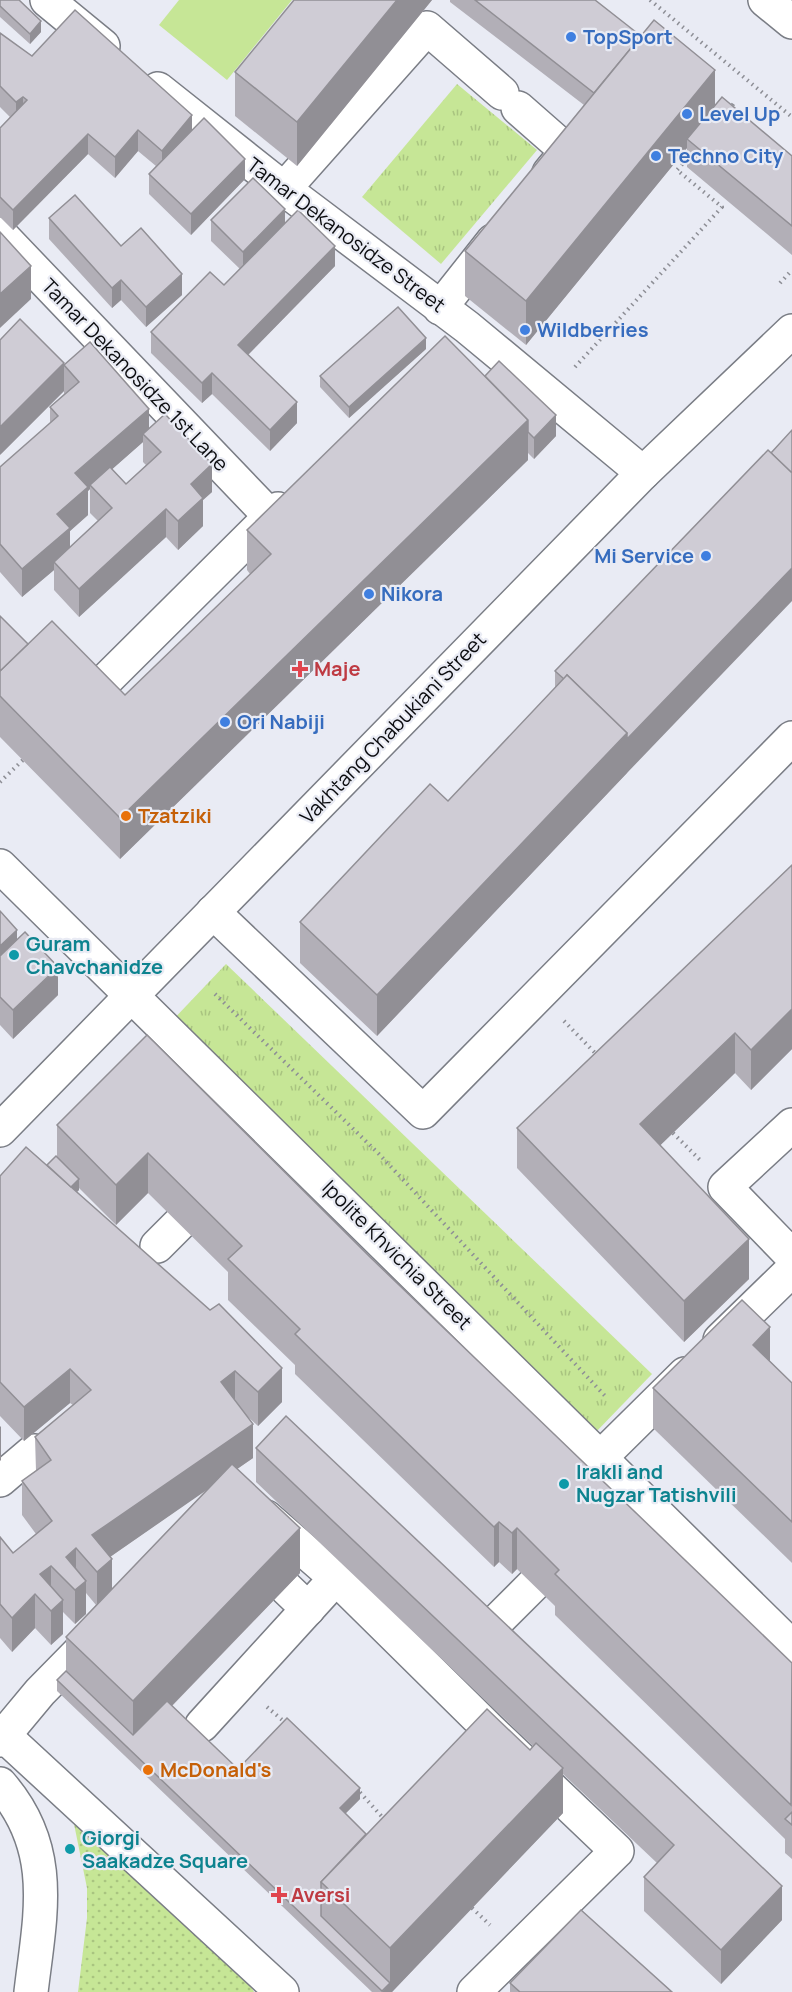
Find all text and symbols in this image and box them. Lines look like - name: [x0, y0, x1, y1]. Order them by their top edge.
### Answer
- place label: TopSport: [583, 23, 673, 50]
- marker: TopSport: [564, 30, 578, 44]
- place label: Level Up: [699, 100, 780, 127]
- marker: Level Up: [680, 107, 694, 121]
- place label: Techno City: [668, 142, 784, 169]
- marker: Techno City: [649, 149, 663, 163]
- street label: Tamar Dekanosidze Street: [242, 151, 451, 318]
- street label: Tamar Dekanosidze 1st Lane: [36, 272, 235, 477]
- place label: Wildberries: [537, 316, 649, 343]
- marker: Wildberries: [518, 323, 532, 337]
- place label: Mi Service: [594, 542, 694, 569]
- marker: Mi Service: [699, 549, 713, 563]
- place label: Nikora: [381, 580, 443, 607]
- marker: Nikora: [362, 587, 376, 601]
- street label: Vakhtang Chabukiani Street: [294, 626, 492, 829]
- place label: Maje: [314, 655, 360, 682]
- marker: Maje: [291, 660, 309, 678]
- place label: Ori Nabiji: [237, 708, 325, 735]
- marker: Ori Nabiji: [218, 715, 232, 729]
- place label: Tzatziki: [138, 802, 212, 829]
- marker: Tzatziki: [119, 809, 133, 823]
- place label: Guram Chavchanidze: [26, 930, 163, 980]
- marker: Guram Chavchanidze: [7, 948, 21, 962]
- street label: Ipolite Khvichia Street: [317, 1174, 478, 1335]
- place label: Irakli and Nugzar Tatishvili: [576, 1458, 737, 1508]
- marker: Irakli and Nugzar Tatishvili: [557, 1477, 571, 1491]
- place label: McDonald's: [160, 1756, 272, 1783]
- marker: McDonald's: [141, 1763, 155, 1777]
- place label: Giorgi Saakadze Square: [82, 1824, 248, 1874]
- marker: Giorgi Saakadze Square: [63, 1842, 77, 1856]
- place label: Aversi: [291, 1881, 350, 1908]
- marker: Aversi: [272, 1888, 286, 1902]

